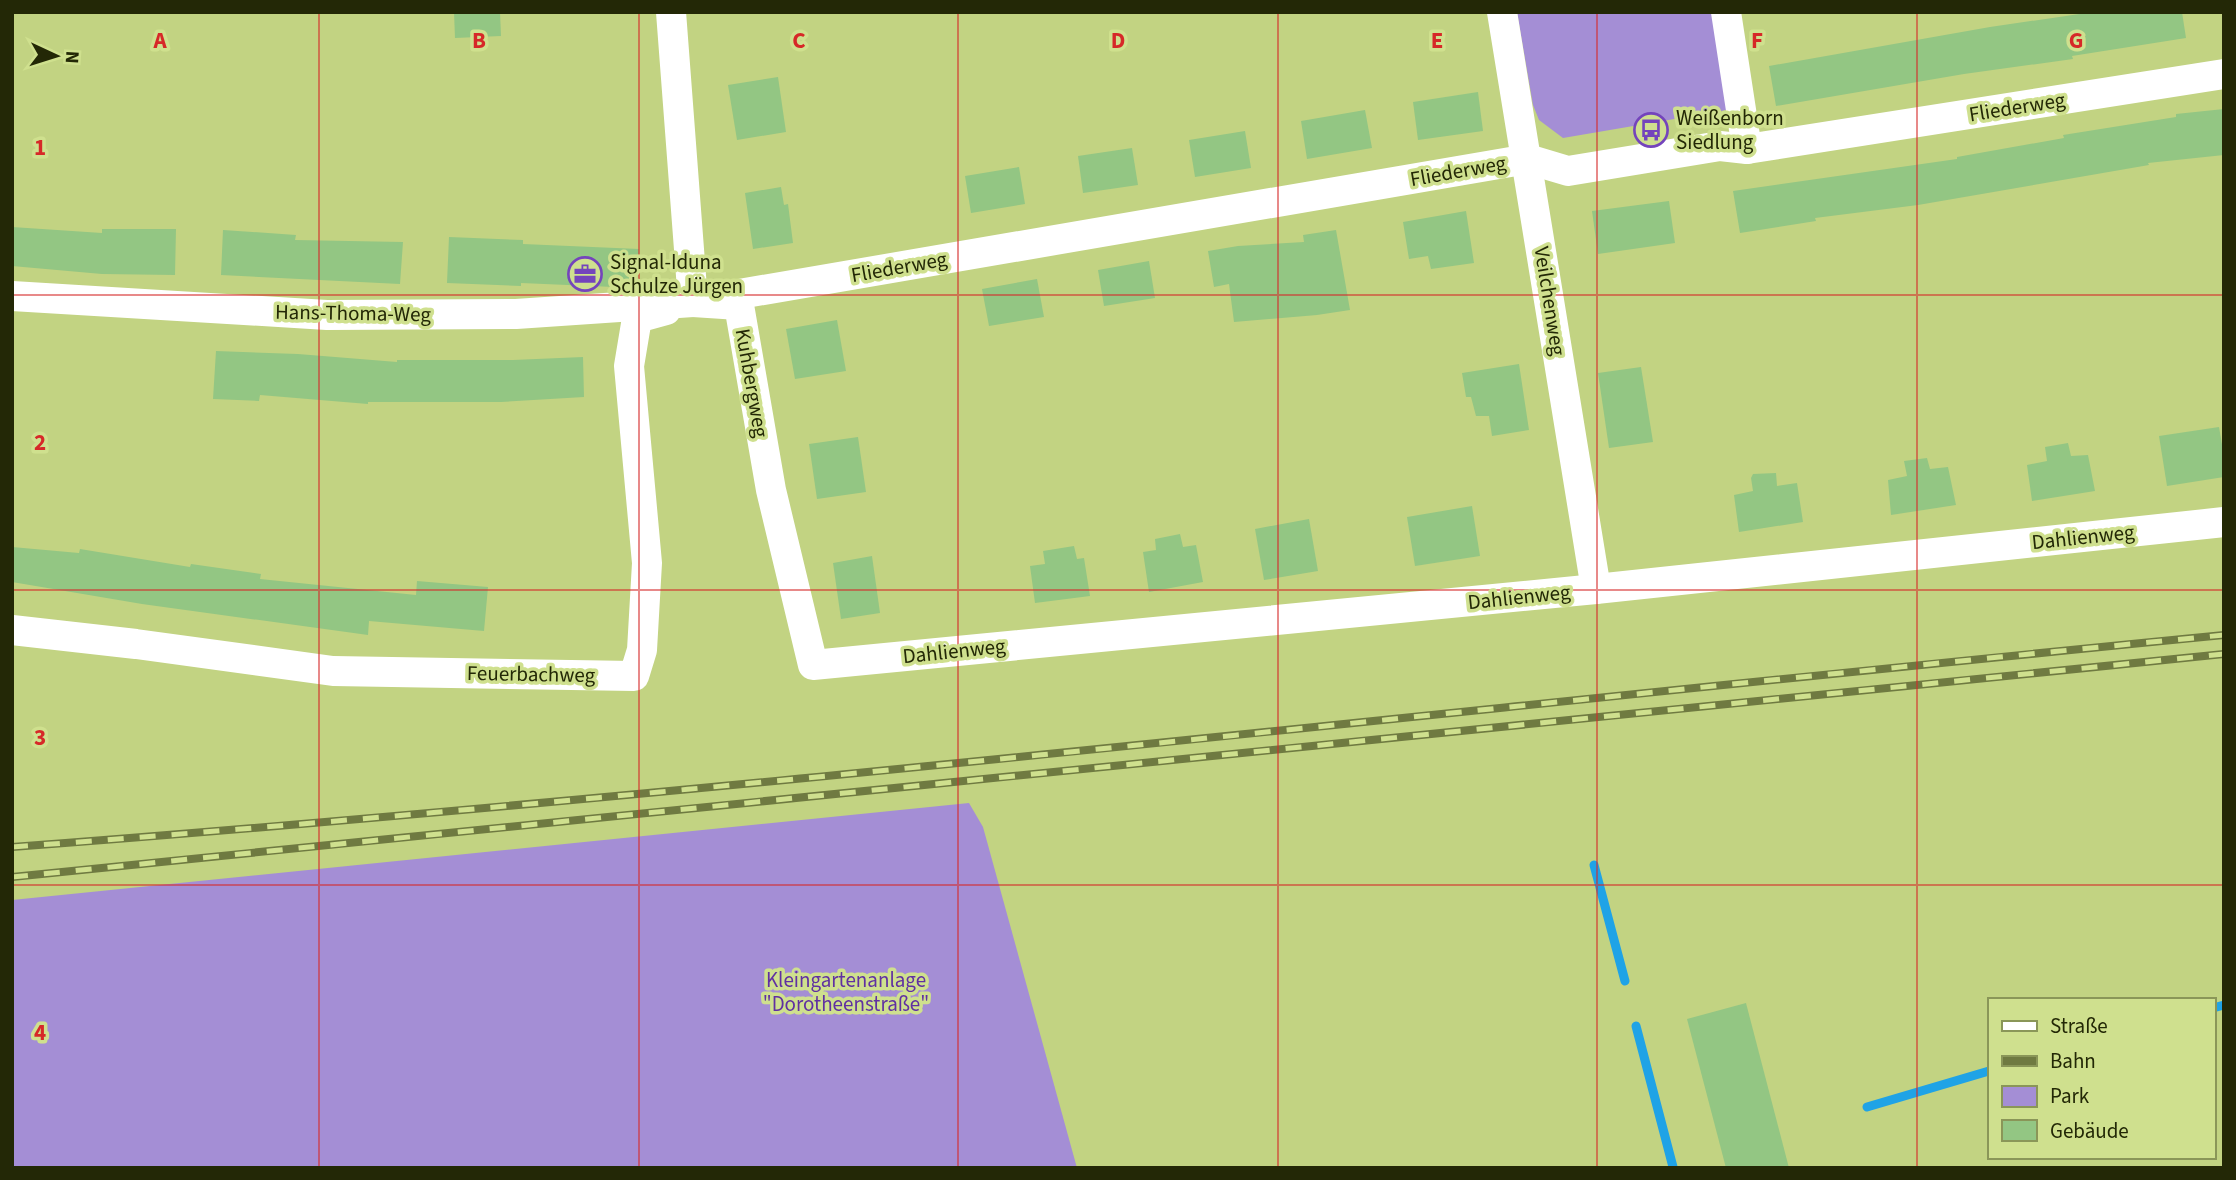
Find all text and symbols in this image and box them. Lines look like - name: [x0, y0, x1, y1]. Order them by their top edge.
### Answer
- north arrow: [21, 21, 91, 91]
- text: A: [152, 24, 167, 57]
- text: B: [472, 24, 486, 57]
- text: C: [792, 24, 806, 57]
- text: D: [1111, 24, 1125, 57]
- text: E: [1431, 24, 1443, 57]
- text: F: [1751, 24, 1763, 57]
- text: G: [2069, 24, 2083, 57]
- text: N: [58, 50, 85, 64]
- street label: Fliederweg: [1967, 85, 2068, 129]
- place label: Weißenborn Siedlung: [1676, 103, 1784, 157]
- bus stop icon: Weißenborn Siedlung: [1632, 111, 1670, 149]
- text: 1: [34, 131, 46, 164]
- street label: Fliederweg: [1408, 148, 1509, 194]
- street label: Fliederweg: [849, 244, 950, 290]
- street label: Veilchenweg: [1527, 244, 1573, 358]
- place label: Signal-Iduna Schulze Jürgen: [610, 247, 743, 301]
- office icon: Signal-Iduna Schulze Jürgen: [566, 255, 604, 293]
- street label: Hans-Thoma-Weg: [275, 297, 432, 329]
- street label: Kuhbergweg: [728, 326, 776, 440]
- text: 2: [34, 426, 46, 459]
- street label: Dahlienweg: [2030, 517, 2136, 557]
- street label: Dahlienweg: [1466, 577, 1572, 617]
- street label: Dahlienweg: [901, 631, 1007, 671]
- street label: Feuerbachweg: [467, 658, 596, 690]
- text: 3: [34, 721, 46, 754]
- park label: Kleingartenanlage "Dorotheenstraße": [763, 965, 929, 1019]
- legend: [1988, 998, 2215, 1159]
- text: Straße: [2050, 1011, 2108, 1041]
- text: 4: [34, 1016, 46, 1049]
- text: Bahn: [2050, 1046, 2096, 1076]
- text: Park: [2050, 1081, 2090, 1111]
- text: Gebäude: [2050, 1116, 2129, 1146]

